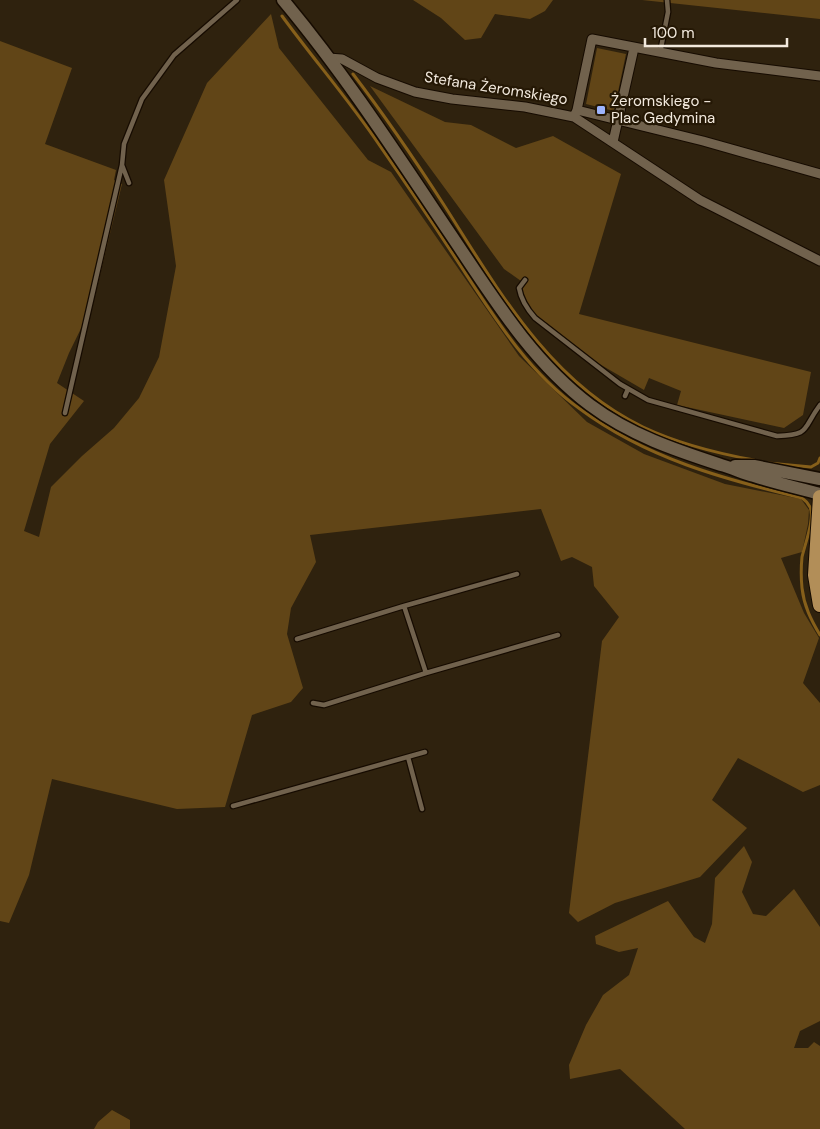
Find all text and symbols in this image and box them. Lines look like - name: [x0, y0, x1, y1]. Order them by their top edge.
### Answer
- scale bar: [645, 15, 788, 47]
- text: 100 m: [652, 23, 695, 43]
- street label: Stefana Żeromskiego: [423, 67, 569, 109]
- place label: Żeromskiego - Plac Gedymina: [611, 91, 715, 128]
- marker: Żeromskiego - Plac Gedymina: [595, 104, 607, 116]

